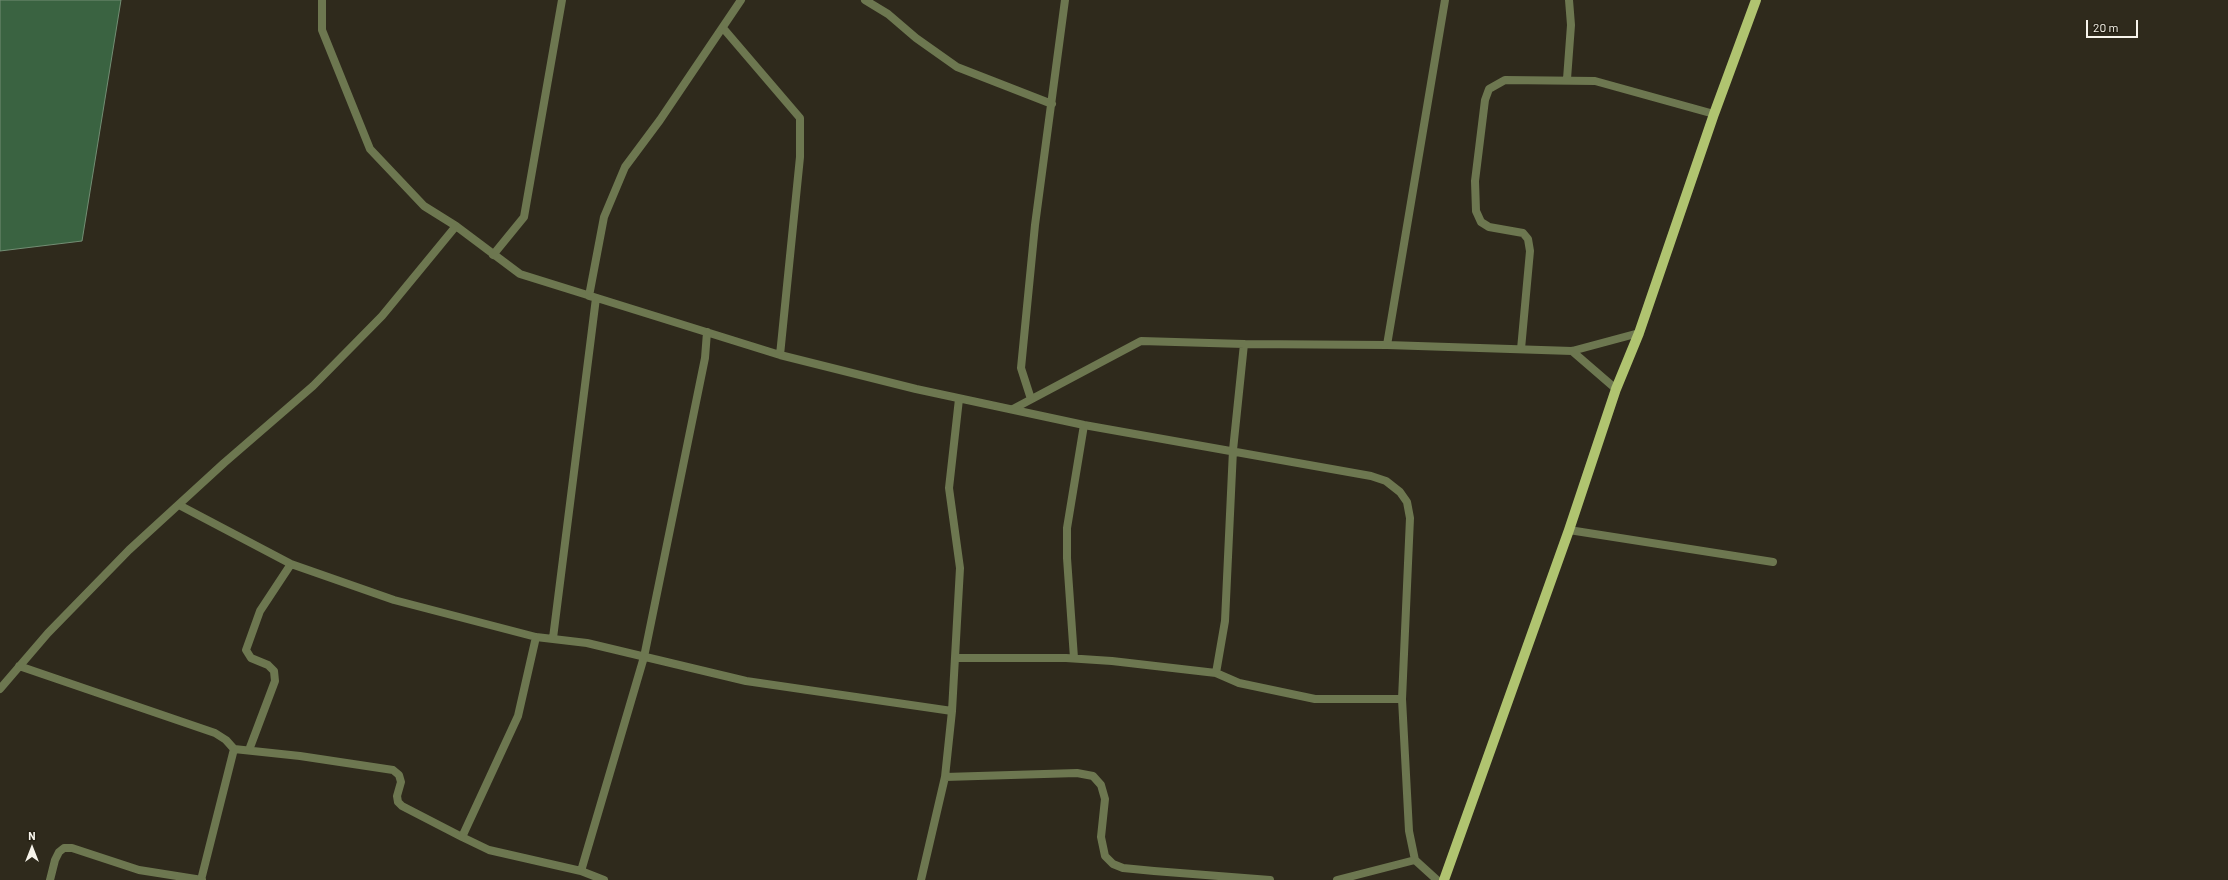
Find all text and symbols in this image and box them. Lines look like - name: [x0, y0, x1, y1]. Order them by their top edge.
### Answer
- scale bar: [2088, 12, 2140, 38]
- text: 20 m: [2093, 20, 2119, 34]
- north arrow: [12, 828, 52, 868]
- text: N: [28, 829, 36, 842]

